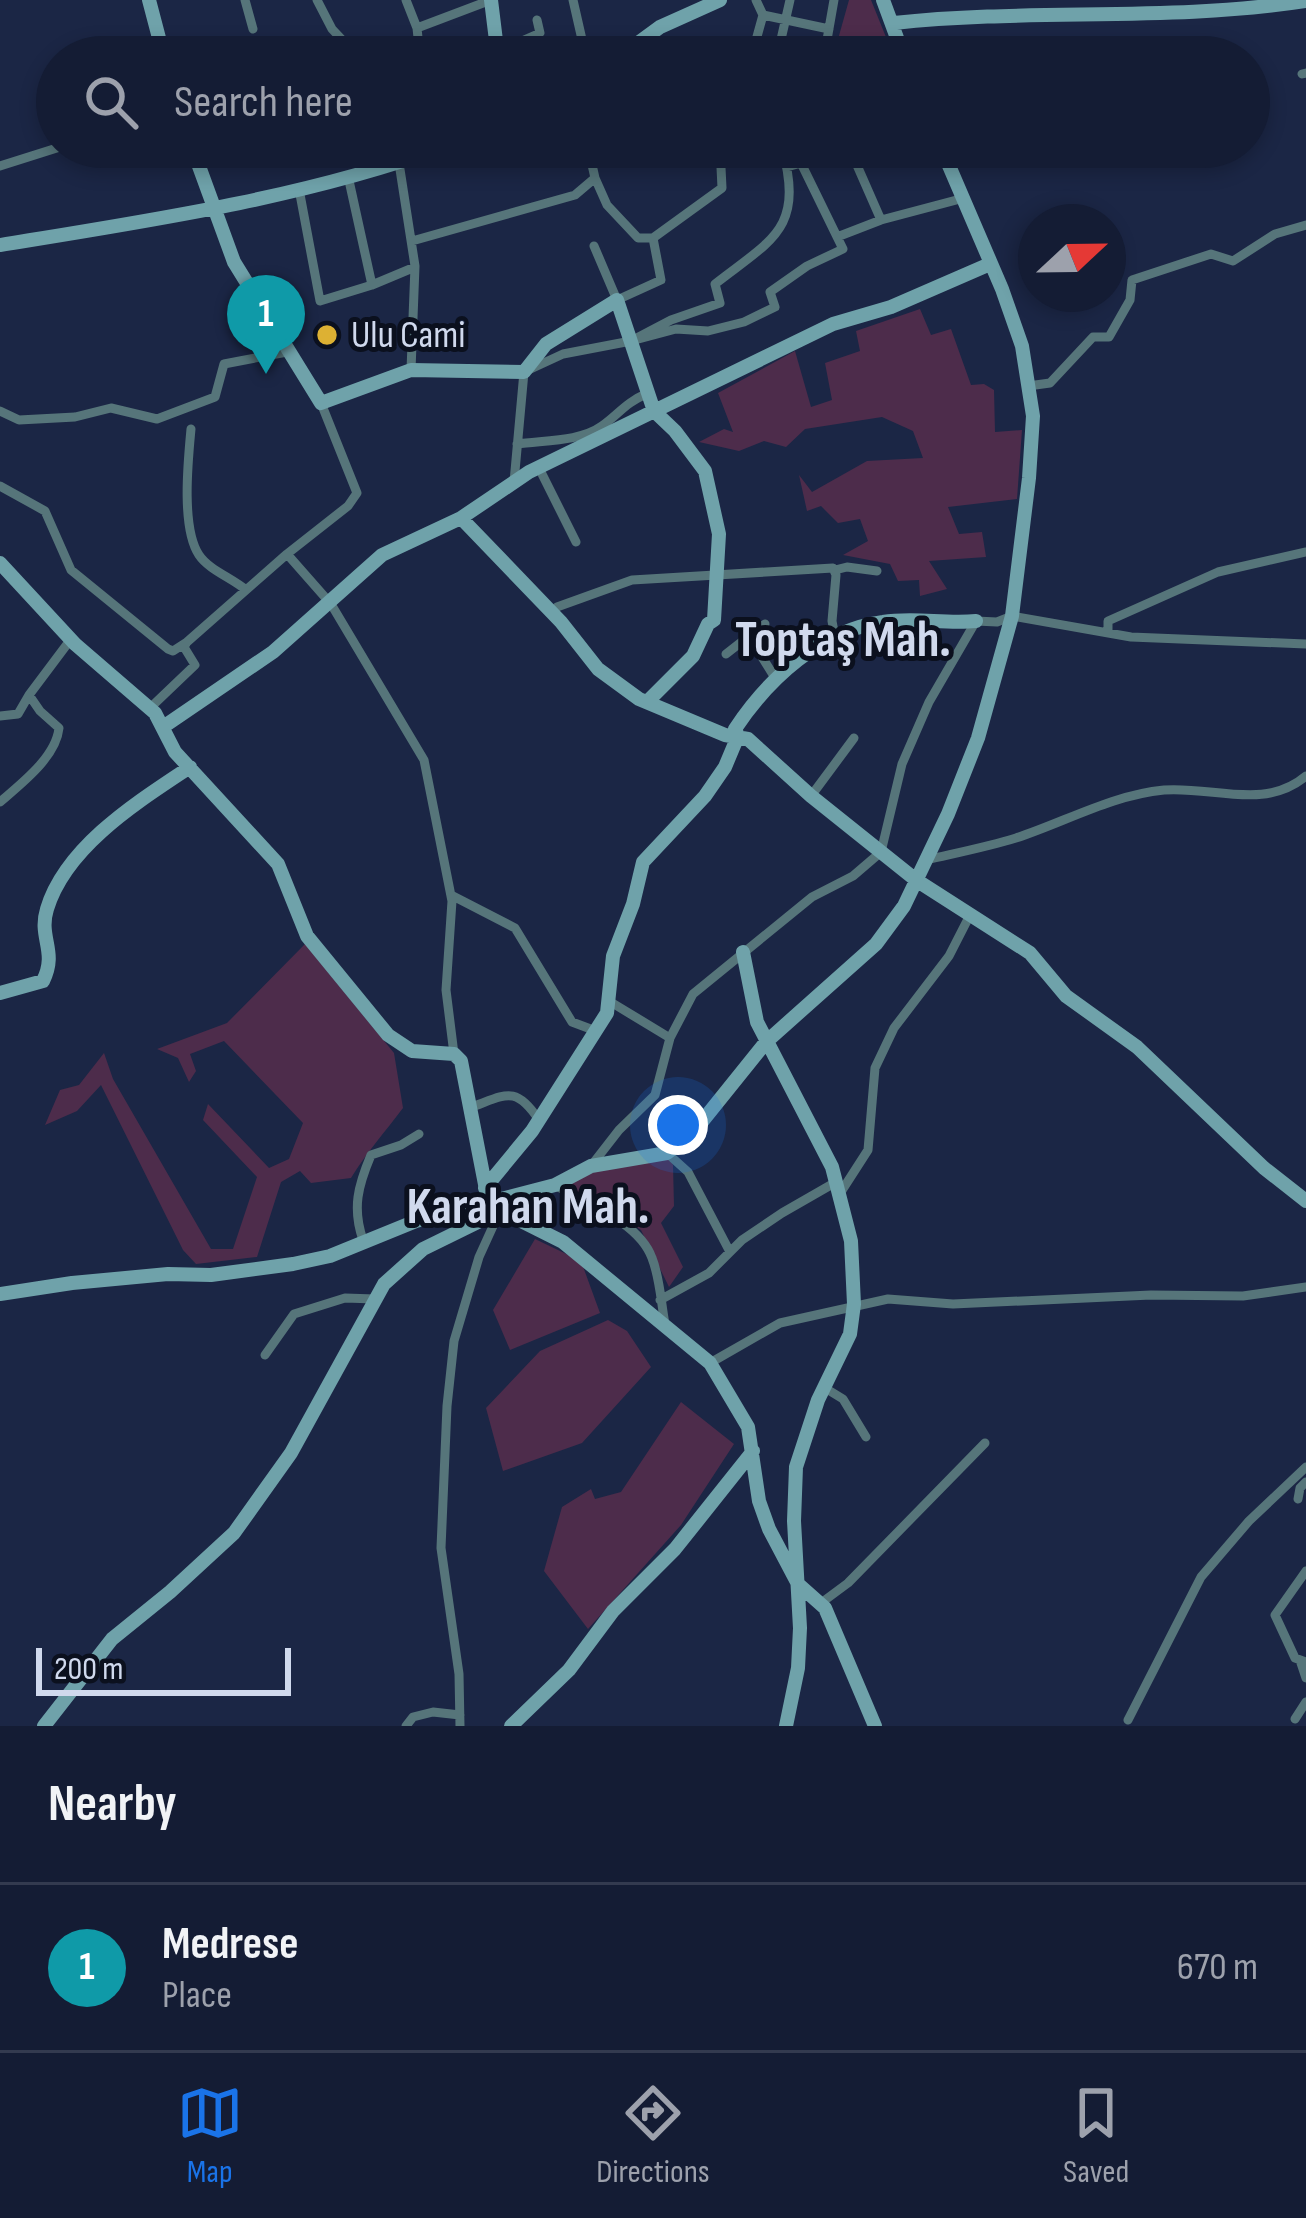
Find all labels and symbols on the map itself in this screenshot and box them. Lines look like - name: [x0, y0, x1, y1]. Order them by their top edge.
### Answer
- north arrow: [1018, 204, 1126, 312]
- pin: 1: [227, 275, 305, 374]
- place label: Ulu Cami: [351, 312, 466, 359]
- marker: Ulu Cami: [314, 322, 340, 348]
- district label: Toptaş Mah.: [735, 610, 951, 671]
- your location: [648, 1095, 708, 1155]
- district label: Karahan Mah.: [407, 1177, 650, 1238]
- scale bar: [36, 1642, 291, 1695]

